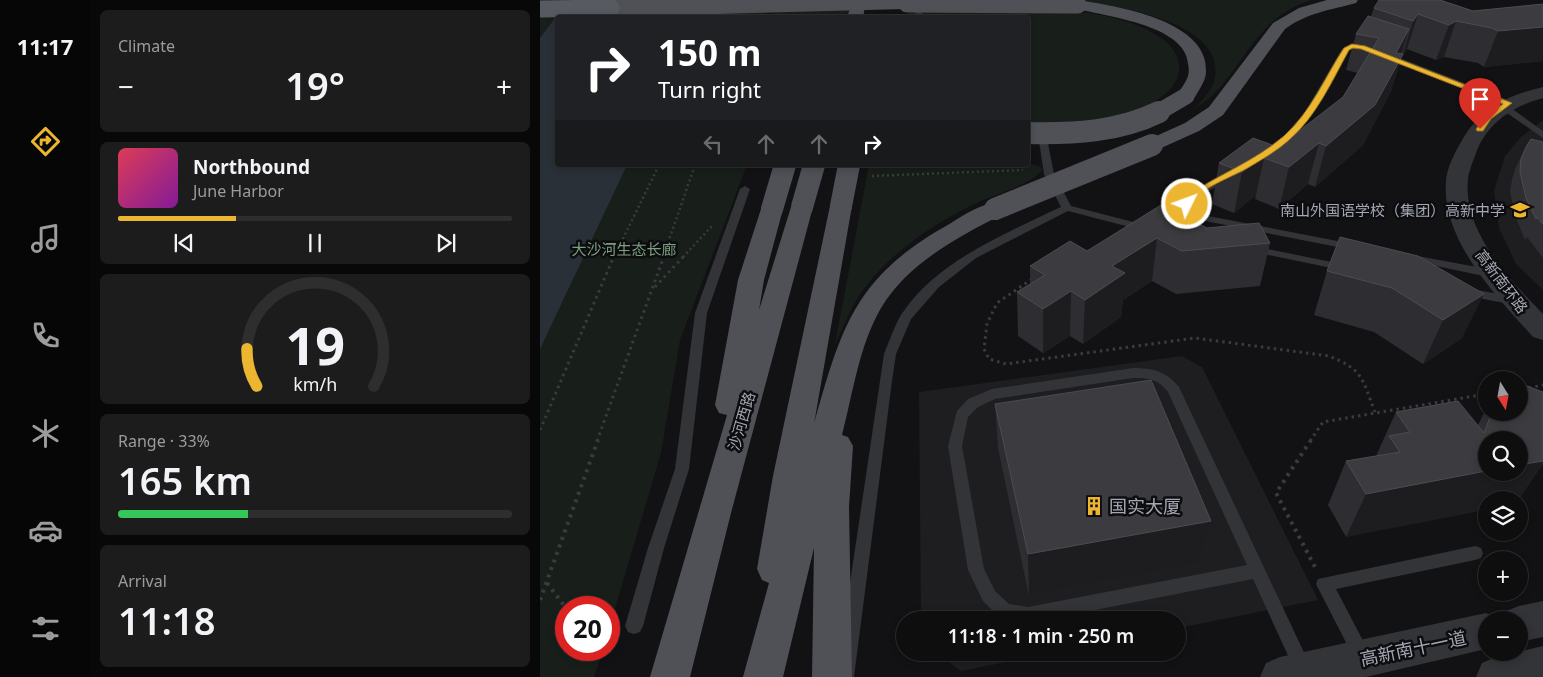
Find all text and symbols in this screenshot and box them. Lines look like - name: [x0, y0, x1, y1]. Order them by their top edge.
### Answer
- text: 150 m: [658, 29, 761, 76]
- text: 11:17: [17, 31, 73, 61]
- text: Climate: [118, 35, 175, 57]
- icon: right: [575, 35, 640, 100]
- text: 19°: [285, 59, 345, 111]
- text: −: [118, 67, 134, 105]
- text: +: [496, 67, 512, 105]
- text: Turn right: [658, 74, 761, 104]
- pin: [1459, 78, 1501, 129]
- icon: arrive: [1466, 85, 1494, 113]
- icon: directions: [28, 124, 63, 159]
- icon: left: [699, 130, 727, 158]
- icon: ahead: [752, 130, 780, 158]
- icon: ahead: [805, 130, 833, 158]
- icon: right: [858, 130, 886, 158]
- text: Northbound: [193, 154, 310, 180]
- position arrow: [1160, 177, 1212, 229]
- text: June Harbor: [193, 180, 284, 202]
- school or university icon: 南山外国语学校（集团）高新中学: [1509, 199, 1531, 221]
- place label: 南山外国语学校（集团）高新中学: [1280, 200, 1505, 220]
- icon: music: [28, 221, 63, 256]
- icon: previous: [170, 229, 198, 257]
- icon: pause: [301, 229, 329, 257]
- icon: next: [432, 229, 460, 257]
- park label: 大沙河生态长廊: [571, 239, 677, 259]
- street label: 高新南环路: [1471, 245, 1533, 317]
- text: 19: [285, 309, 345, 380]
- icon: phone: [28, 318, 63, 353]
- north arrow: [1478, 371, 1528, 421]
- map controls: [1478, 371, 1528, 661]
- text: km/h: [293, 372, 337, 396]
- street label: 沙河西路: [723, 389, 759, 453]
- icon: climate: [28, 416, 63, 451]
- text: Range · 33%: [118, 430, 210, 452]
- button: search: [1478, 431, 1528, 481]
- text: 165 km: [118, 454, 252, 506]
- button: layers: [1478, 491, 1528, 541]
- place label: 国实大厦: [1109, 494, 1181, 518]
- building icon: 国实大厦: [1083, 495, 1105, 517]
- icon: car: [28, 513, 63, 548]
- button: +: [1478, 551, 1528, 601]
- text: Arrival: [118, 570, 167, 592]
- text: 11:18: [118, 594, 215, 646]
- speed limit sign: 20: [555, 596, 620, 661]
- icon: filters: [28, 611, 63, 646]
- button: −: [1478, 611, 1528, 661]
- text: 11:18 · 1 min · 250 m: [948, 623, 1134, 649]
- street label: 高新南十一道: [1358, 625, 1468, 671]

